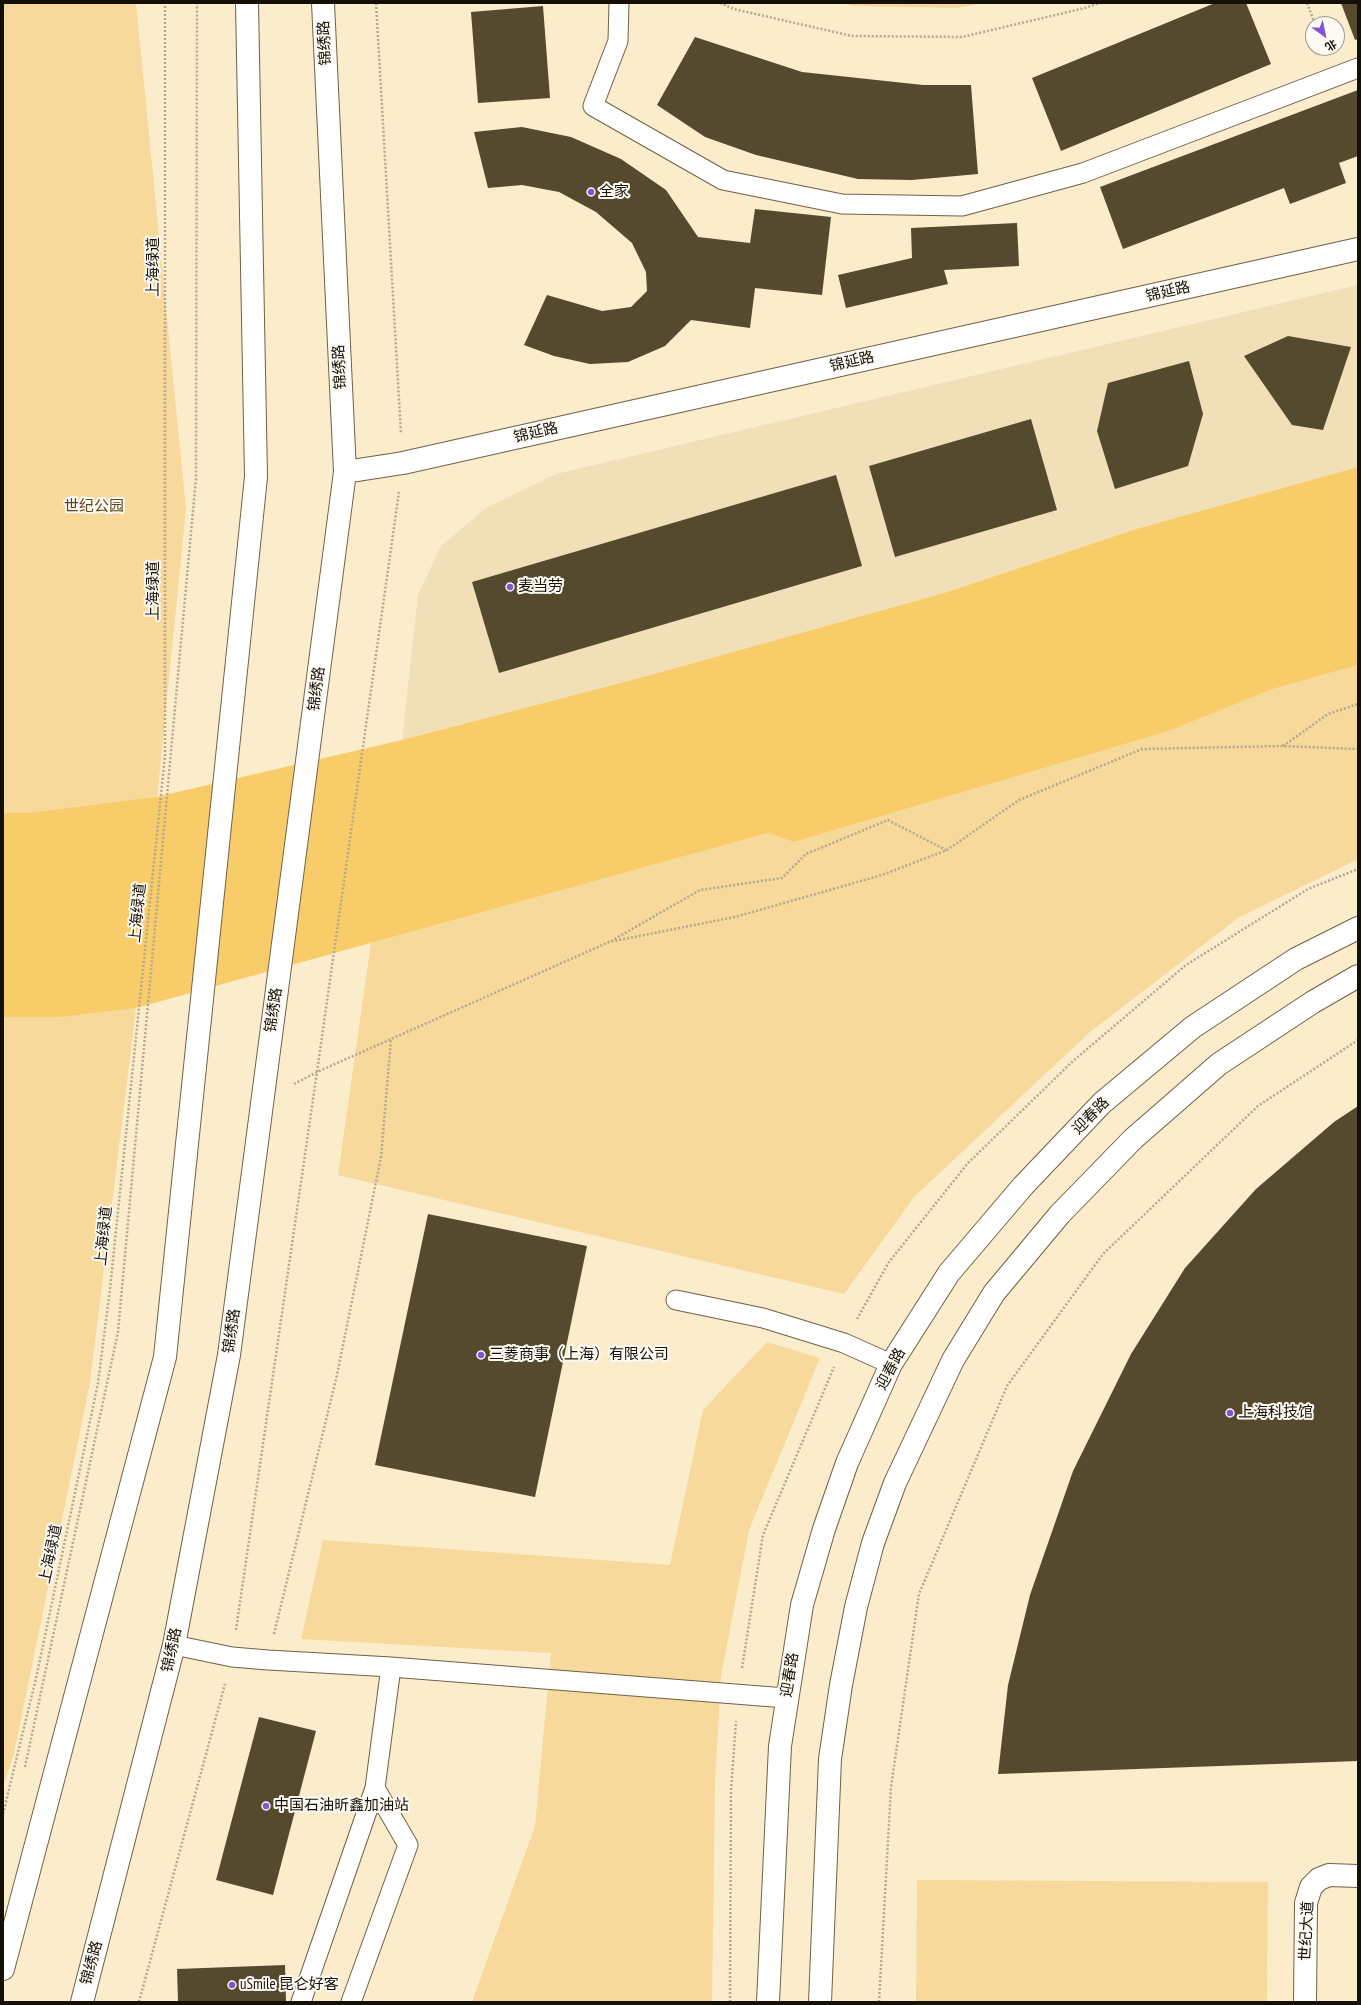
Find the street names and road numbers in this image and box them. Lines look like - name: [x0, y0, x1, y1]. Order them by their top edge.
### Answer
- street label: 锦绣路: [315, 20, 335, 66]
- street label: 上海绿道: [145, 237, 163, 297]
- street label: 锦延路: [1144, 278, 1192, 306]
- street label: 锦绣路: [330, 344, 350, 390]
- street label: 锦延路: [828, 348, 876, 376]
- street label: 锦延路: [512, 419, 560, 447]
- street label: 上海绿道: [145, 561, 163, 621]
- street label: 锦绣路: [305, 666, 329, 712]
- street label: 上海绿道: [126, 882, 150, 944]
- street label: 锦绣路: [262, 986, 286, 1034]
- street label: 迎春路: [1069, 1094, 1113, 1138]
- street label: 上海绿道: [92, 1205, 116, 1267]
- street label: 锦绣路: [220, 1307, 244, 1355]
- street label: 迎春路: [872, 1345, 910, 1393]
- street label: 上海绿道: [36, 1523, 66, 1585]
- street label: 锦绣路: [159, 1626, 185, 1674]
- street label: 迎春路: [778, 1651, 802, 1699]
- street label: 世纪大道: [1296, 1901, 1318, 1961]
- street label: 锦绣路: [77, 1939, 107, 1987]

